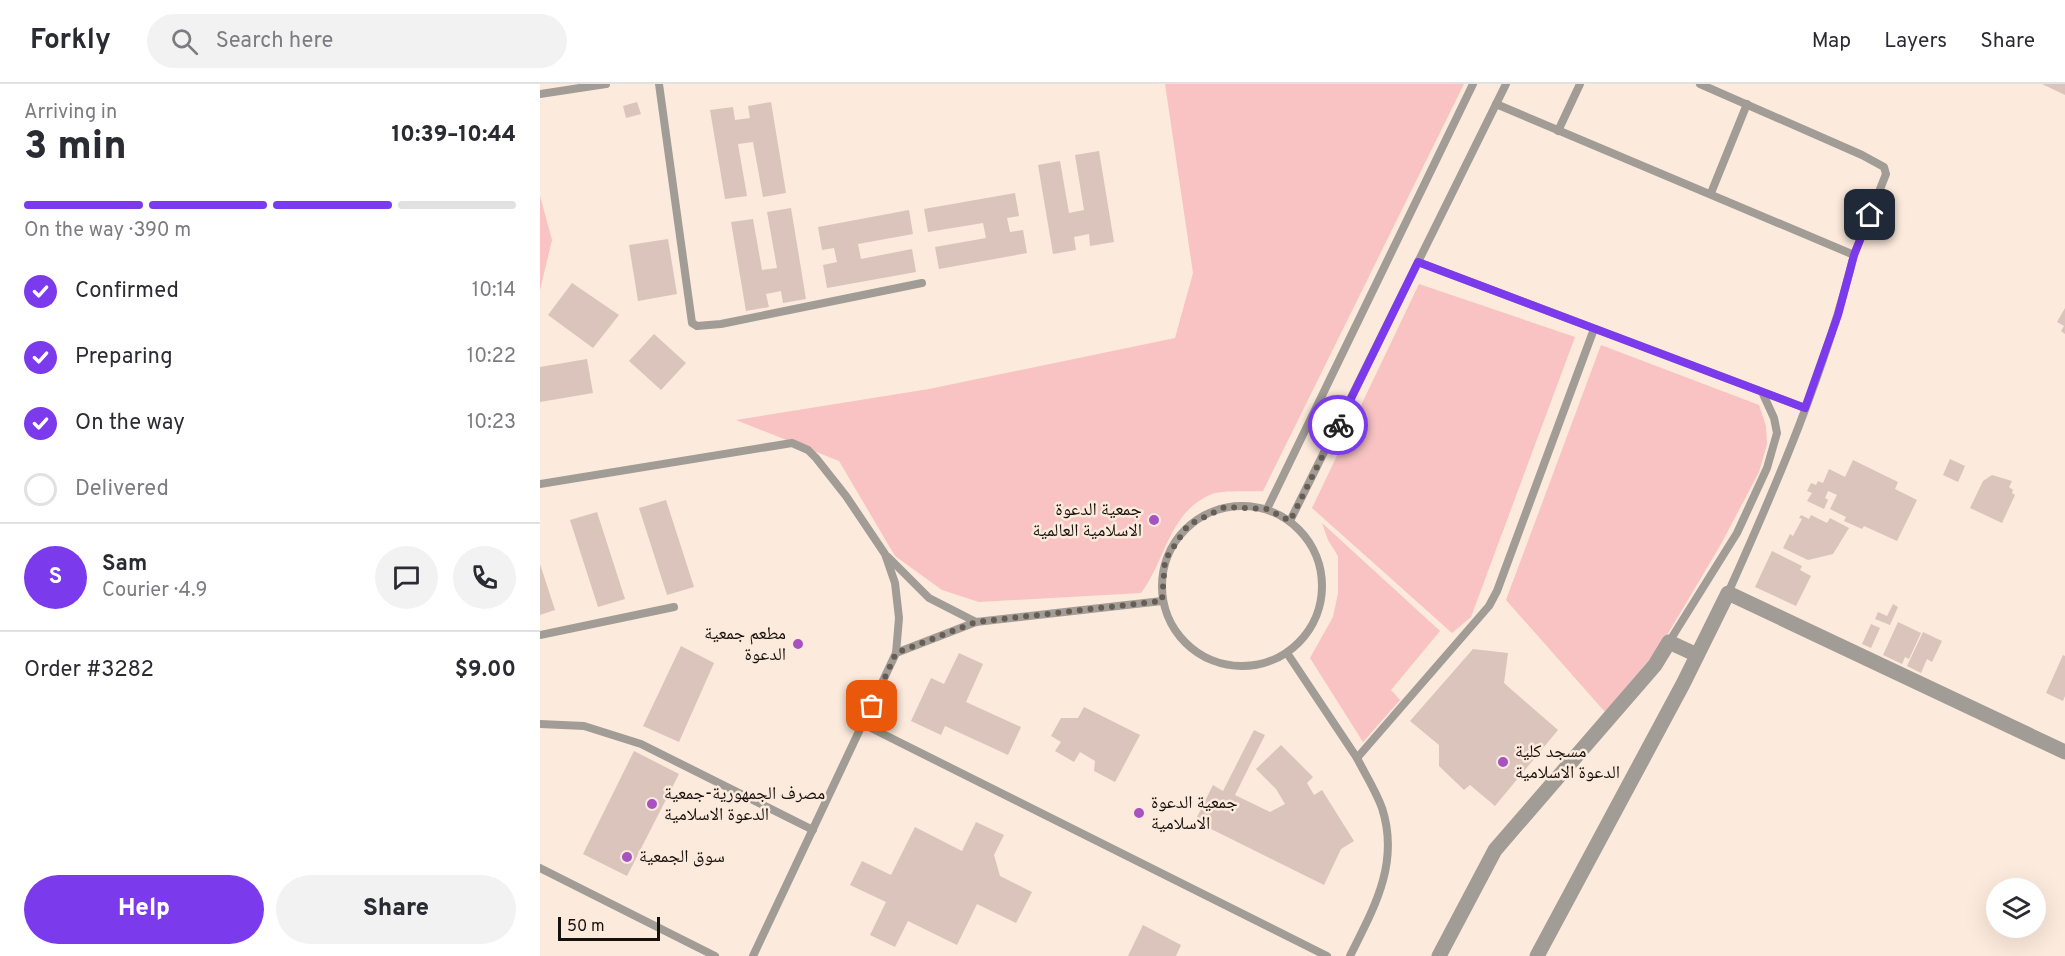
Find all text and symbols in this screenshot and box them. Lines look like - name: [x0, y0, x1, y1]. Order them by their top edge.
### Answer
- search box: [147, 14, 567, 68]
- text: Forkly: [30, 23, 111, 59]
- icon: search: [168, 25, 201, 58]
- text: Search here: [216, 28, 333, 55]
- text: Map: [1812, 28, 1851, 55]
- text: Layers: [1884, 28, 1947, 55]
- text: Share: [1980, 28, 2035, 55]
- text: Arriving in: [24, 100, 117, 126]
- text: 10:39–10:44: [391, 122, 516, 149]
- text: 3 min: [24, 124, 127, 173]
- pin: [1844, 189, 1895, 240]
- icon: home: [1853, 198, 1886, 231]
- text: On the way · 390 m: [24, 218, 191, 244]
- icon: check: [24, 275, 57, 308]
- text: Confirmed: [75, 278, 179, 305]
- text: 10:14: [472, 278, 516, 304]
- icon: check: [24, 341, 57, 374]
- text: Preparing: [75, 344, 173, 371]
- text: 10:22: [467, 344, 516, 370]
- courier: [1308, 395, 1368, 455]
- icon: check: [24, 407, 57, 440]
- icon: bike: [1322, 409, 1355, 442]
- text: On the way: [75, 410, 185, 437]
- text: 10:23: [467, 410, 516, 436]
- text: Delivered: [75, 476, 169, 503]
- place label: جمعية الدعوة الاسلامية العالمية: [1033, 499, 1142, 543]
- marker: جمعية الدعوة الاسلامية العالمية: [1147, 513, 1161, 527]
- button: chat: [375, 546, 438, 609]
- button: phone: [453, 546, 516, 609]
- text: Sam: [102, 551, 147, 578]
- text: S: [49, 564, 62, 591]
- text: Courier · 4.9: [102, 578, 207, 604]
- place label: مطعم جمعية الدعوة: [704, 623, 786, 667]
- marker: مطعم جمعية الدعوة: [791, 637, 805, 651]
- text: Order #3282: [24, 657, 154, 684]
- text: $9.00: [455, 657, 516, 684]
- pin: [846, 680, 897, 731]
- icon: bag: [855, 689, 888, 722]
- place label: مسجد كلية الدعوة الاسلامية: [1515, 741, 1620, 785]
- marker: مسجد كلية الدعوة الاسلامية: [1496, 755, 1510, 769]
- place label: مصرف الجمهورية-جمعية الدعوة الاسلامية: [664, 783, 825, 827]
- place label: جمعية الدعوة الاسلامية: [1151, 792, 1238, 836]
- marker: مصرف الجمهورية-جمعية الدعوة الاسلامية: [645, 797, 659, 811]
- marker: جمعية الدعوة الاسلامية: [1132, 806, 1146, 820]
- place label: سوق الجمعية: [639, 846, 725, 869]
- marker: سوق الجمعية: [620, 850, 634, 864]
- button: Help: [24, 875, 264, 944]
- button: Share: [276, 875, 516, 944]
- map controls: [1986, 878, 2046, 938]
- button: layers: [1986, 878, 2046, 938]
- scale bar: [558, 914, 660, 942]
- text: 50 m: [567, 917, 605, 937]

